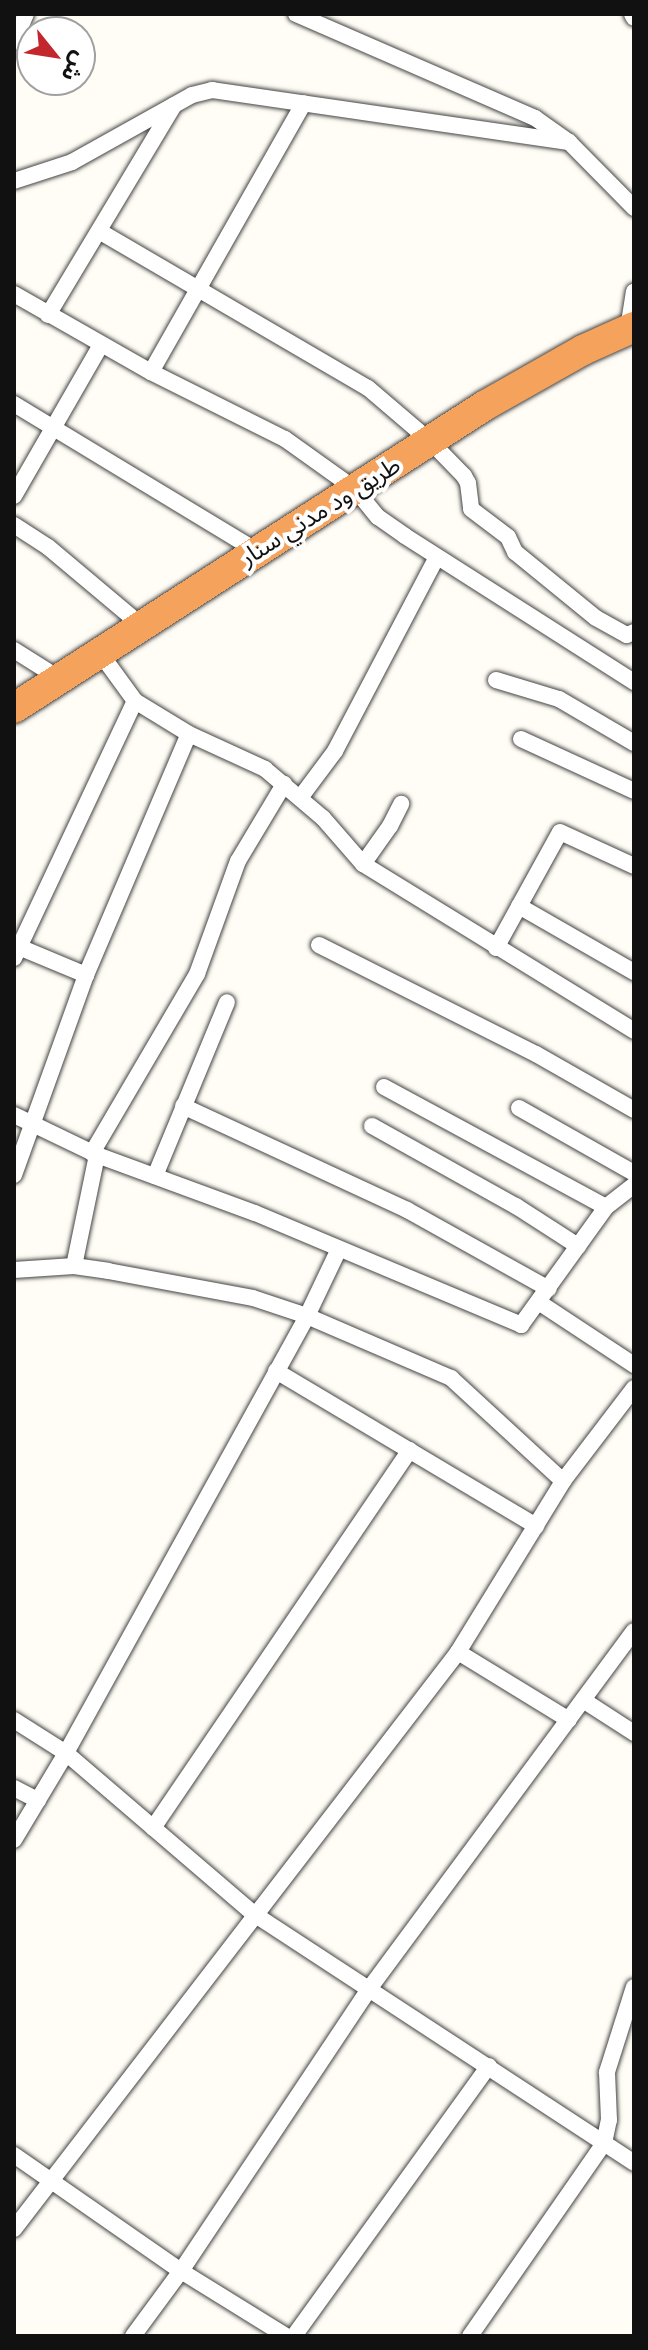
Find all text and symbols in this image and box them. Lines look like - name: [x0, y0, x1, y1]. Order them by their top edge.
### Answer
- north arrow: [16, 16, 96, 96]
- text: ش: [55, 47, 96, 88]
- street label: طريق ود مدني سنار: [235, 450, 405, 572]

